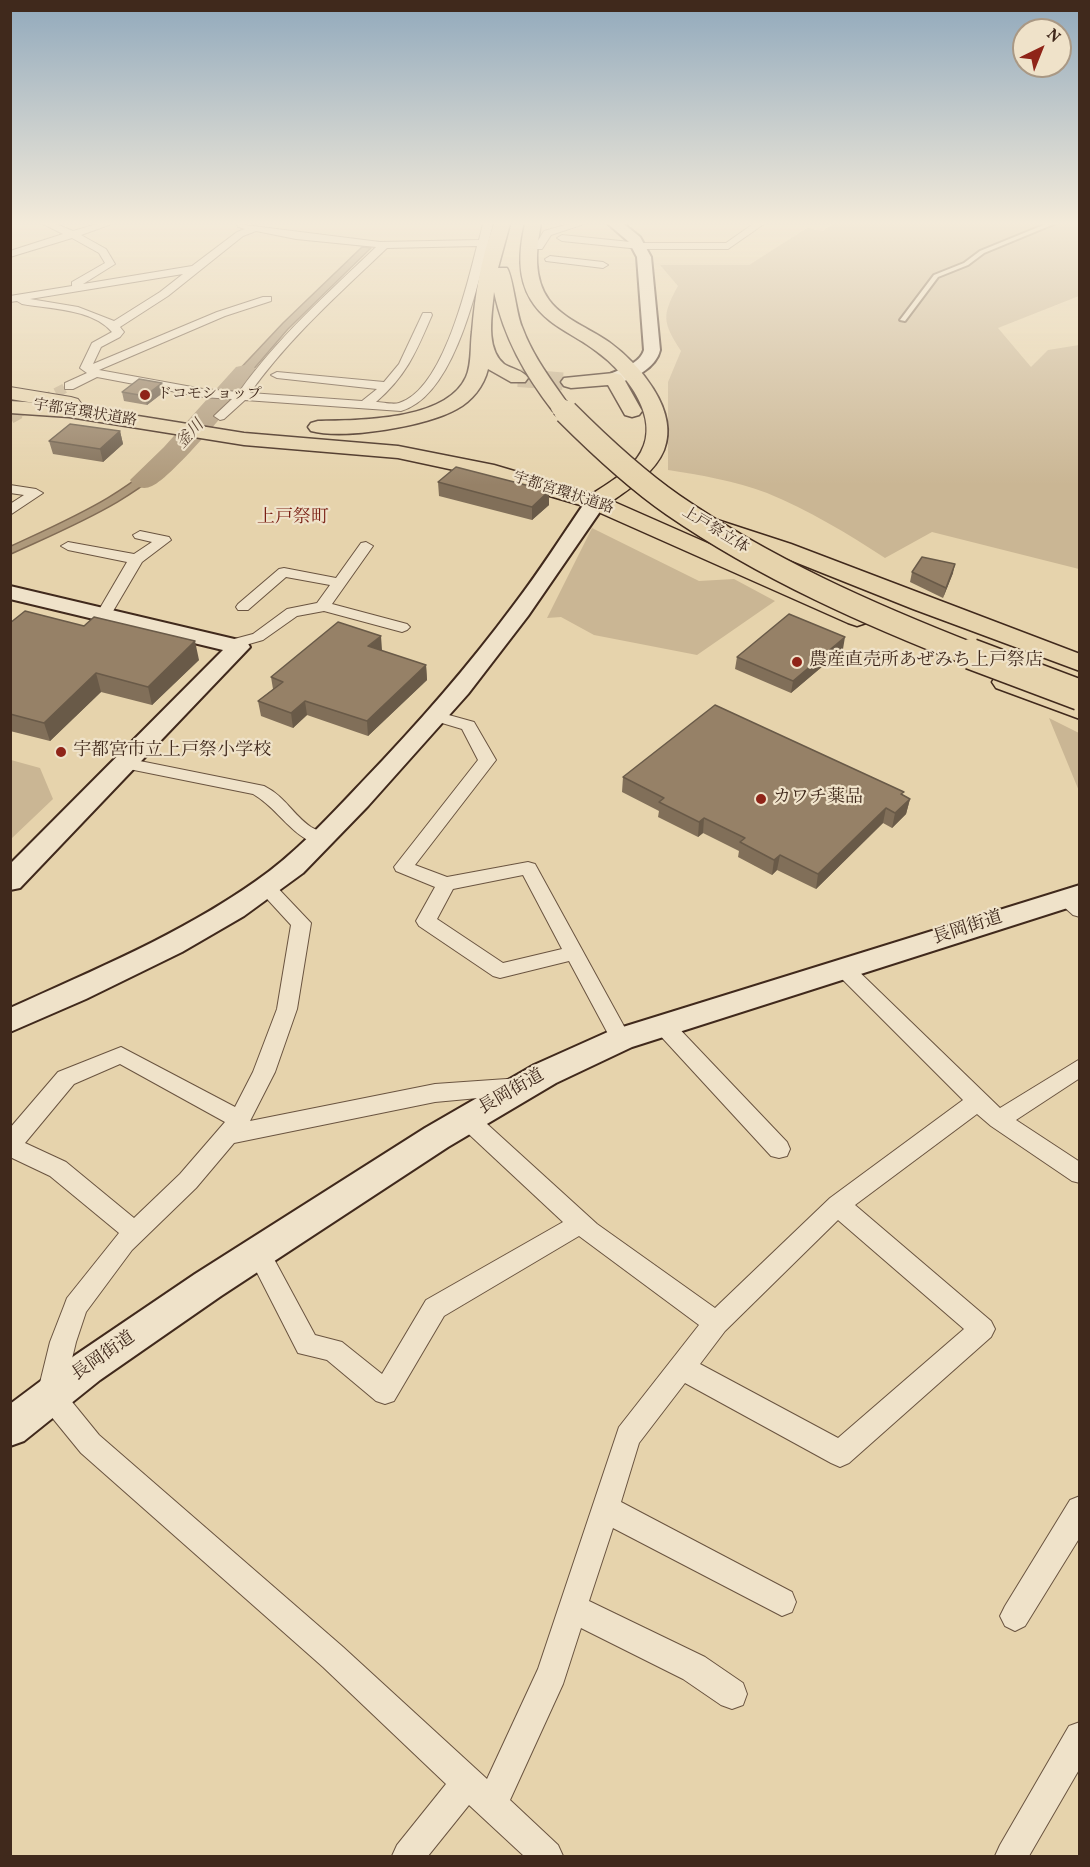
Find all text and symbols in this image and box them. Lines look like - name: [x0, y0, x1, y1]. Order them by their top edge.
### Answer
- north arrow: [1012, 18, 1072, 78]
- text: N: [1041, 24, 1065, 48]
- place label: ドコモショップ: [157, 386, 262, 404]
- marker: ドコモショップ: [138, 388, 152, 402]
- street label: 宇都宮環状道路: [32, 397, 138, 431]
- water label: 釜川: [173, 417, 209, 453]
- street label: 宇都宮環状道路: [510, 469, 616, 519]
- street label: 上戸祭立体: [678, 504, 752, 558]
- district label: 上戸祭町: [257, 508, 329, 530]
- place label: 農産直売所あぜみち上戸祭店: [809, 651, 1043, 673]
- marker: 農産直売所あぜみち上戸祭店: [790, 655, 804, 669]
- place label: 宇都宮市立上戸祭小学校: [73, 741, 271, 763]
- marker: 宇都宮市立上戸祭小学校: [54, 745, 68, 759]
- place label: カワチ薬品: [773, 788, 863, 810]
- marker: カワチ薬品: [754, 792, 768, 806]
- street label: 長岡街道: [930, 908, 1006, 950]
- street label: 長岡街道: [475, 1066, 549, 1120]
- street label: 長岡街道: [68, 1328, 140, 1386]

